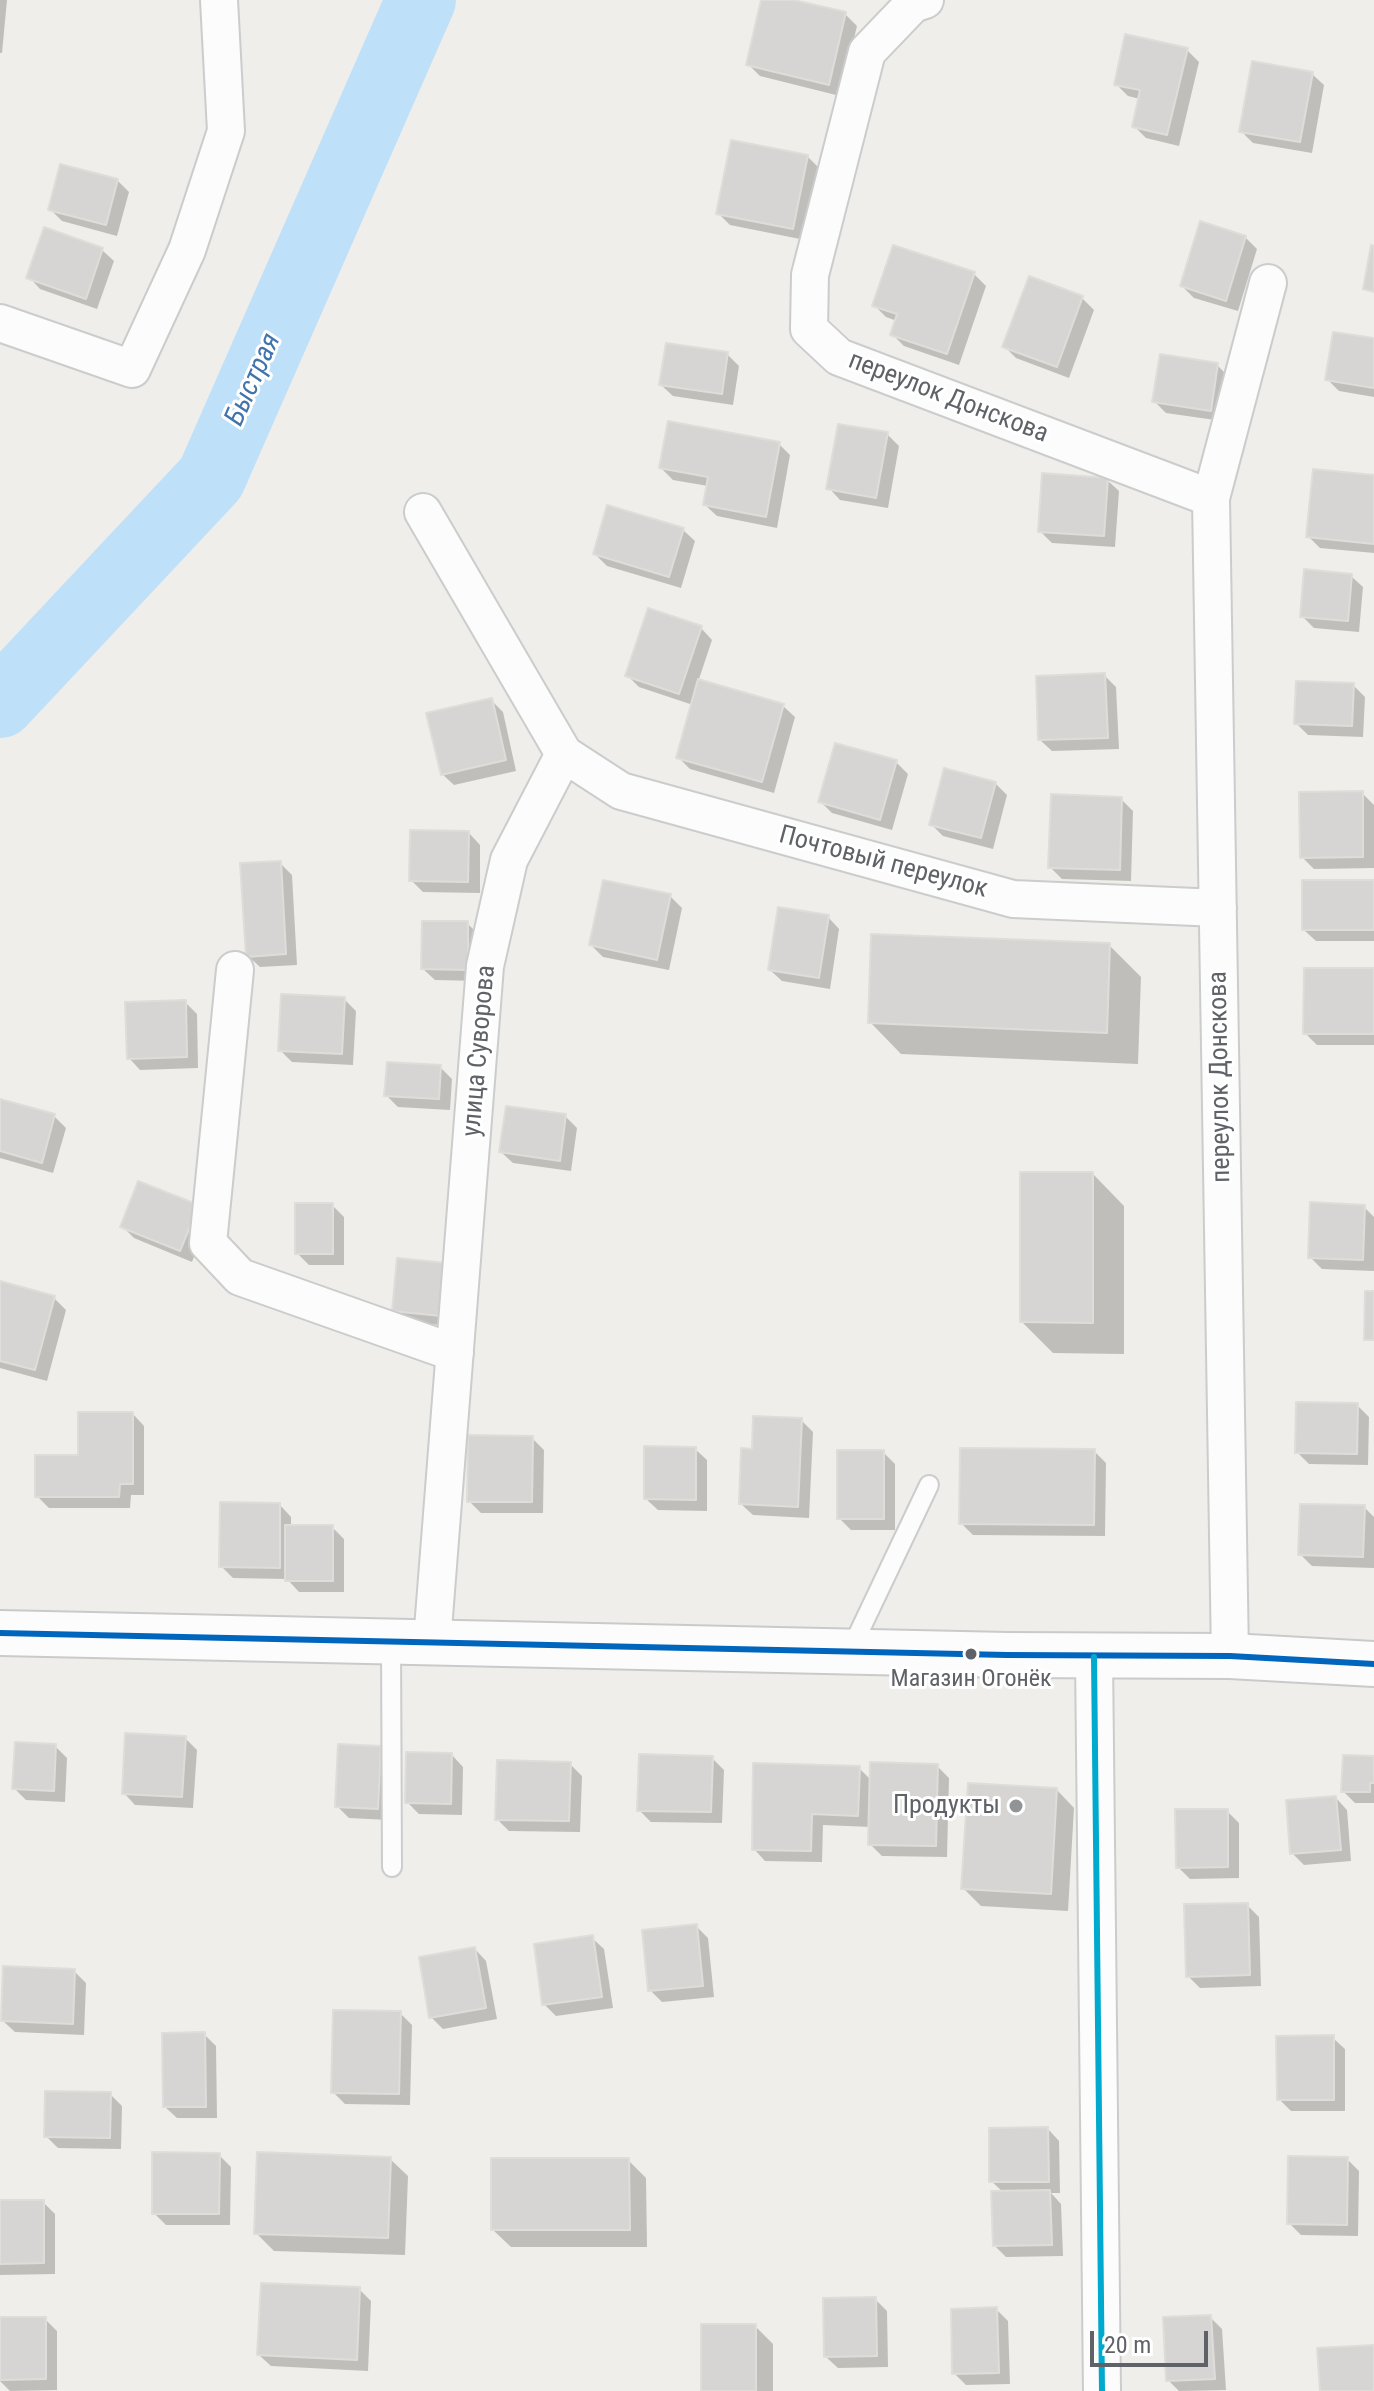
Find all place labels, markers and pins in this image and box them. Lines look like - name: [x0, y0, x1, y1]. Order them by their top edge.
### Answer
- marker: Магазин Огонёк: [963, 1646, 979, 1662]
- place label: Магазин Огонёк: [891, 1666, 1051, 1694]
- place label: Продукты: [893, 1790, 1000, 1822]
- marker: Продукты: [1007, 1797, 1025, 1815]

